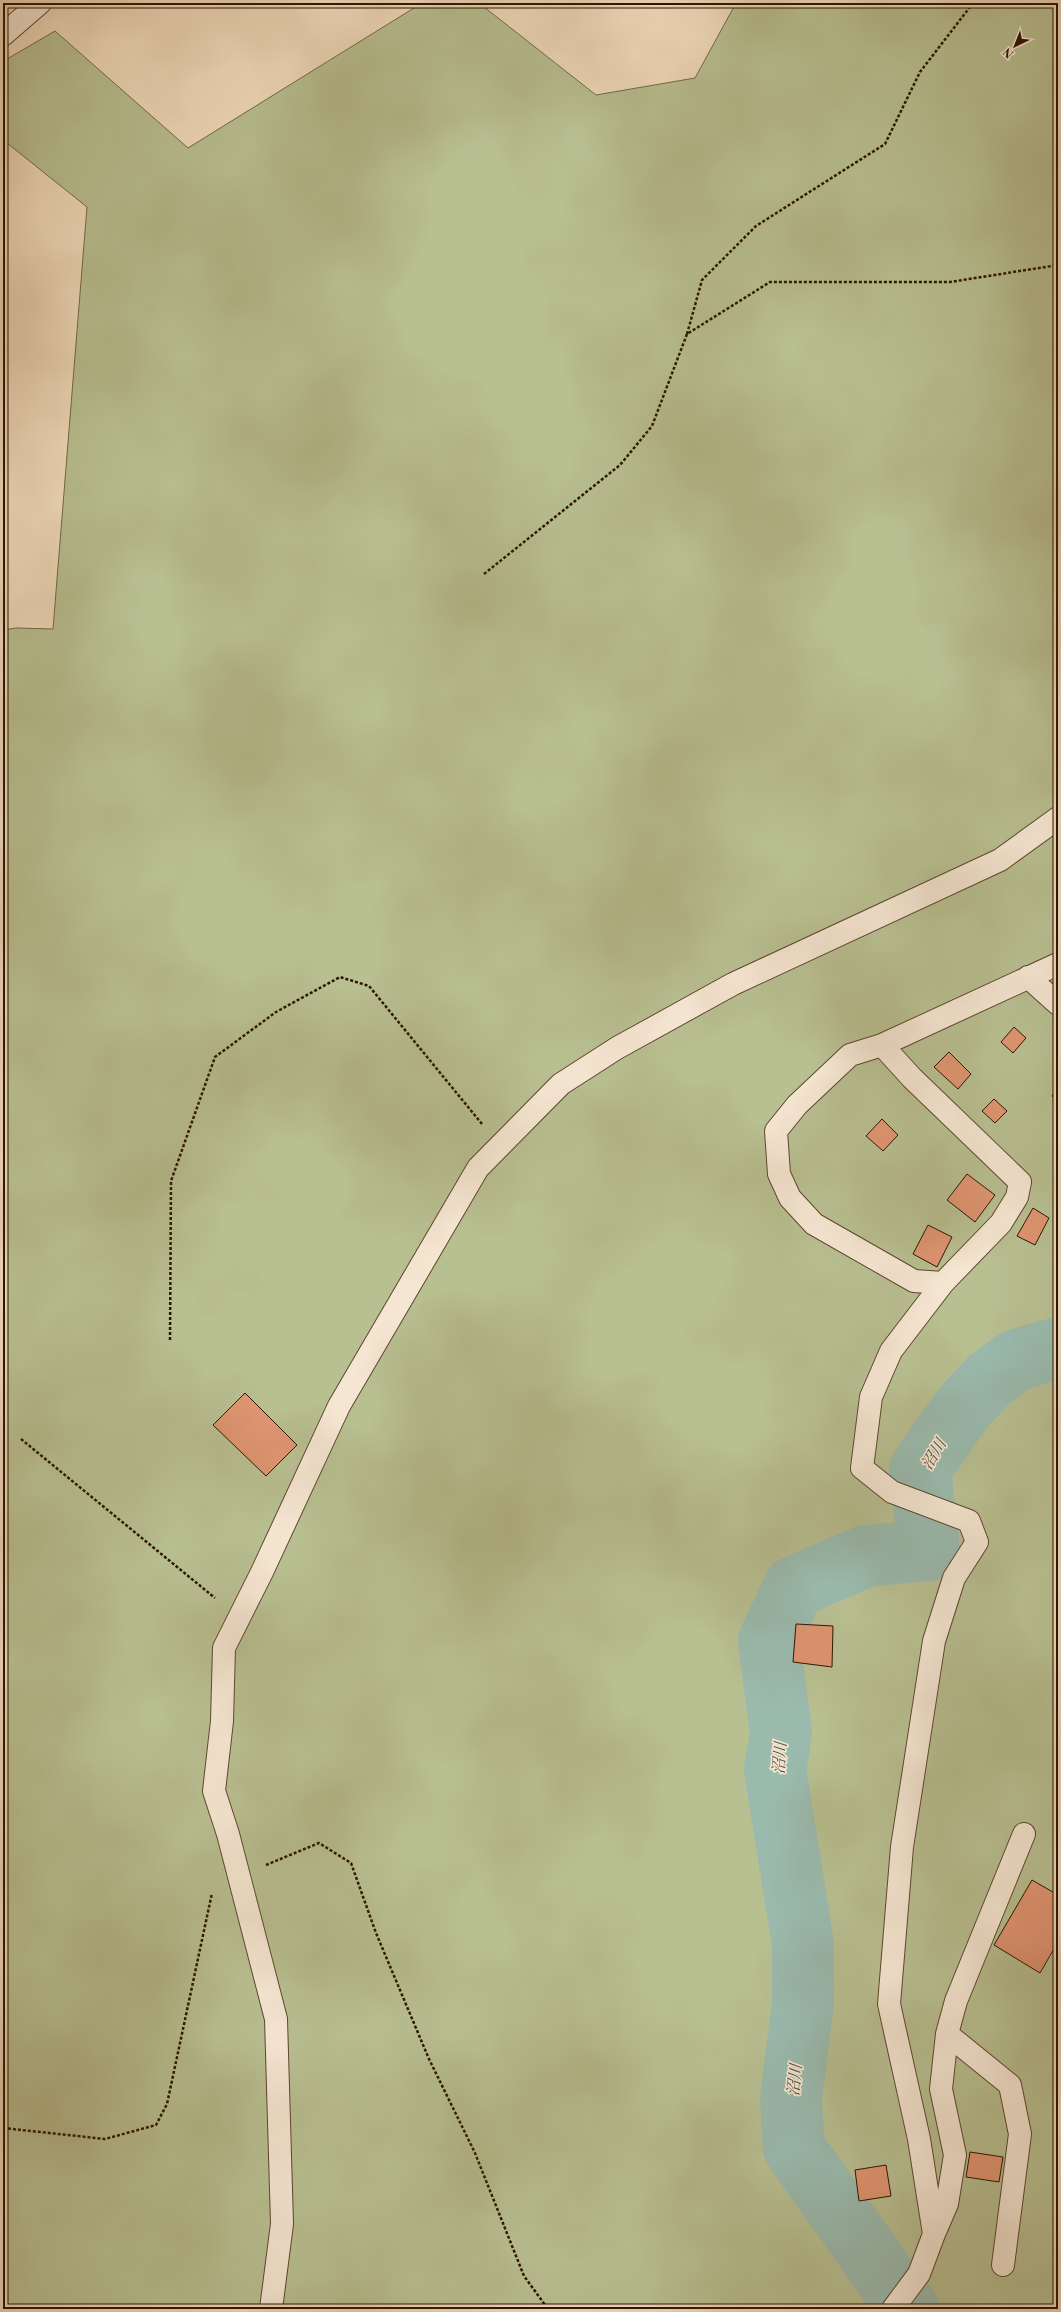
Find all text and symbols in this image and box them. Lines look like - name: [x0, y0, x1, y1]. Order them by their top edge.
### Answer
- north arrow: [995, 26, 1035, 66]
- text: N: [1001, 44, 1017, 61]
- water label: 沼川: [917, 1434, 952, 1473]
- water label: 沼川: [769, 1739, 791, 1775]
- water label: 沼川: [783, 2061, 807, 2097]

